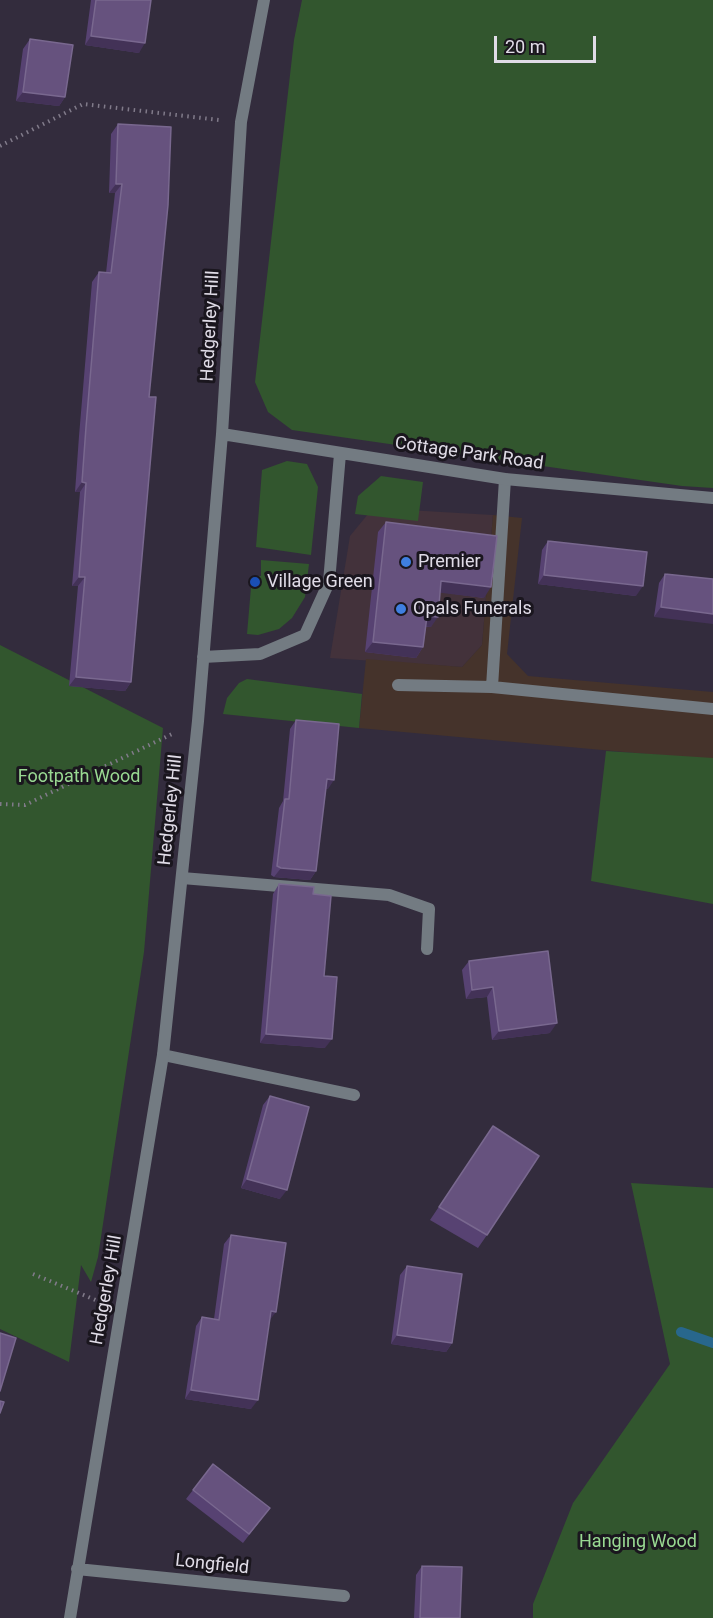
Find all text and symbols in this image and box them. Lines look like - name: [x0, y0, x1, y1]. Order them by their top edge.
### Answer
- scale bar: [497, 24, 599, 62]
- text: 20 m: [505, 36, 545, 57]
- street label: Hedgerley Hill: [197, 270, 225, 382]
- street label: Cottage Park Road: [393, 433, 545, 475]
- place label: Premier: [418, 551, 481, 573]
- marker: Premier: [399, 555, 413, 569]
- place label: Village Green: [267, 571, 373, 593]
- marker: Village Green: [248, 575, 262, 589]
- place label: Opals Funerals: [413, 598, 532, 620]
- marker: Opals Funerals: [394, 602, 408, 616]
- street label: Hedgerley Hill: [154, 754, 188, 866]
- park label: Footpath Wood: [18, 766, 140, 788]
- street label: Hedgerley Hill: [87, 1233, 127, 1347]
- park label: Hanging Wood: [579, 1531, 697, 1553]
- street label: Longfield: [174, 1550, 250, 1580]

